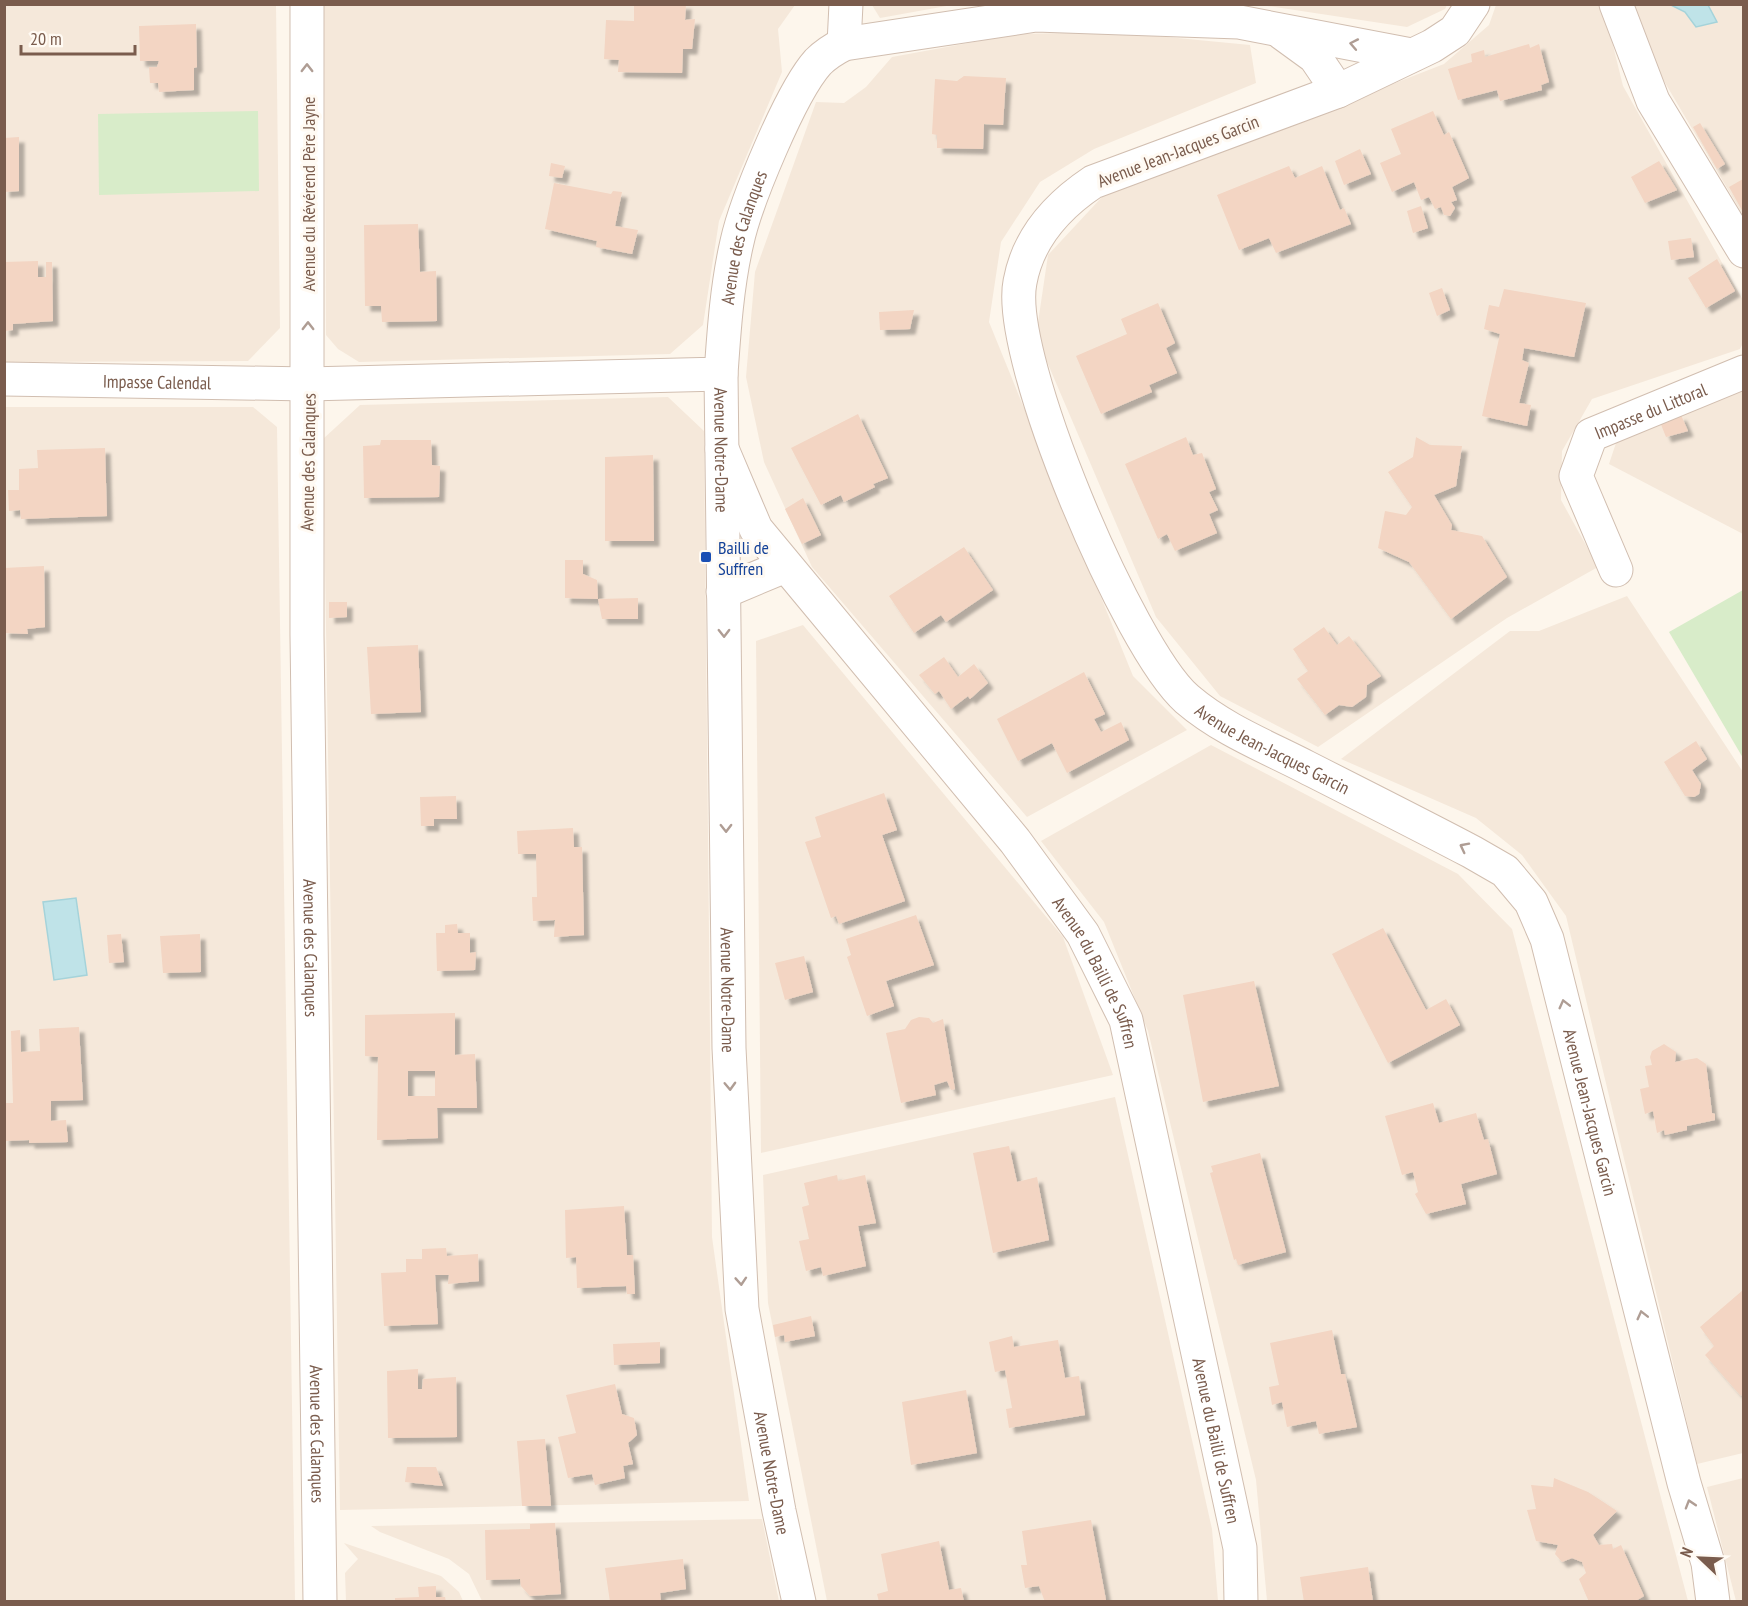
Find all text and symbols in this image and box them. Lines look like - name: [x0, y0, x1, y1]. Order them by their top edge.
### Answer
- scale bar: [21, 18, 135, 56]
- text: 20 m: [30, 27, 62, 50]
- one-way arrow: [1349, 38, 1359, 51]
- one-way arrow: [301, 63, 313, 72]
- street label: Avenue du Révérend Père Jayne: [297, 97, 320, 291]
- street label: Avenue Jean-Jacques Garcin: [1094, 110, 1262, 192]
- street label: Avenue des Calanques: [715, 167, 772, 306]
- one-way arrow: [302, 321, 314, 330]
- street label: Impasse Calendal: [103, 369, 212, 394]
- street label: Impasse du Littoral: [1591, 377, 1711, 444]
- street label: Avenue Notre-Dame: [710, 387, 734, 513]
- street label: Avenue des Calanques: [295, 393, 321, 531]
- place label: Bailli de Suffren: [718, 536, 769, 580]
- marker: Bailli de Suffren: [699, 550, 713, 564]
- one-way arrow: [718, 629, 730, 638]
- street label: Avenue Jean-Jacques Garcin: [1191, 698, 1354, 799]
- one-way arrow: [720, 824, 732, 833]
- one-way arrow: [1459, 843, 1470, 855]
- street label: Avenue des Calanques: [299, 879, 324, 1017]
- street label: Avenue du Bailli de Suffren: [1048, 892, 1143, 1050]
- street label: Avenue Notre-Dame: [716, 927, 741, 1053]
- one-way arrow: [1558, 999, 1571, 1009]
- street label: Avenue Jean-Jacques Garcin: [1559, 1026, 1623, 1198]
- one-way arrow: [724, 1082, 737, 1091]
- one-way arrow: [734, 1276, 747, 1285]
- one-way arrow: [1636, 1310, 1649, 1320]
- street label: Avenue du Bailli de Suffren: [1188, 1356, 1246, 1525]
- street label: Avenue des Calanques: [305, 1365, 330, 1503]
- street label: Avenue Notre-Dame: [749, 1409, 795, 1537]
- one-way arrow: [1685, 1499, 1697, 1510]
- north arrow: [1670, 1528, 1730, 1588]
- text: N: [1675, 1544, 1697, 1560]

